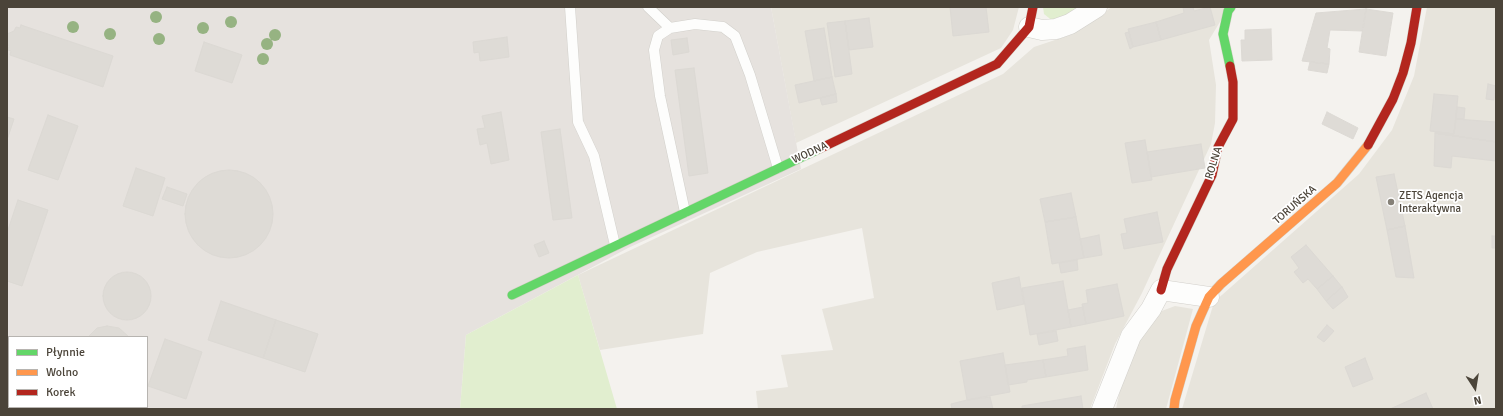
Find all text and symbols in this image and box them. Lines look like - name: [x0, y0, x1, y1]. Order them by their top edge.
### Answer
- street label: WODNA: [790, 139, 830, 167]
- street label: ROLNA: [1203, 145, 1225, 181]
- street label: TORUŃSKA: [1271, 183, 1319, 227]
- place label: ZETS Agencja Interaktywna: [1399, 189, 1463, 215]
- marker: ZETS Agencja Interaktywna: [1386, 197, 1396, 207]
- legend: [8, 336, 148, 408]
- text: Płynnie: [46, 345, 85, 360]
- text: Wolno: [46, 365, 78, 380]
- north arrow: [1455, 368, 1495, 408]
- text: Korek: [46, 385, 75, 400]
- text: N: [1473, 393, 1483, 407]

